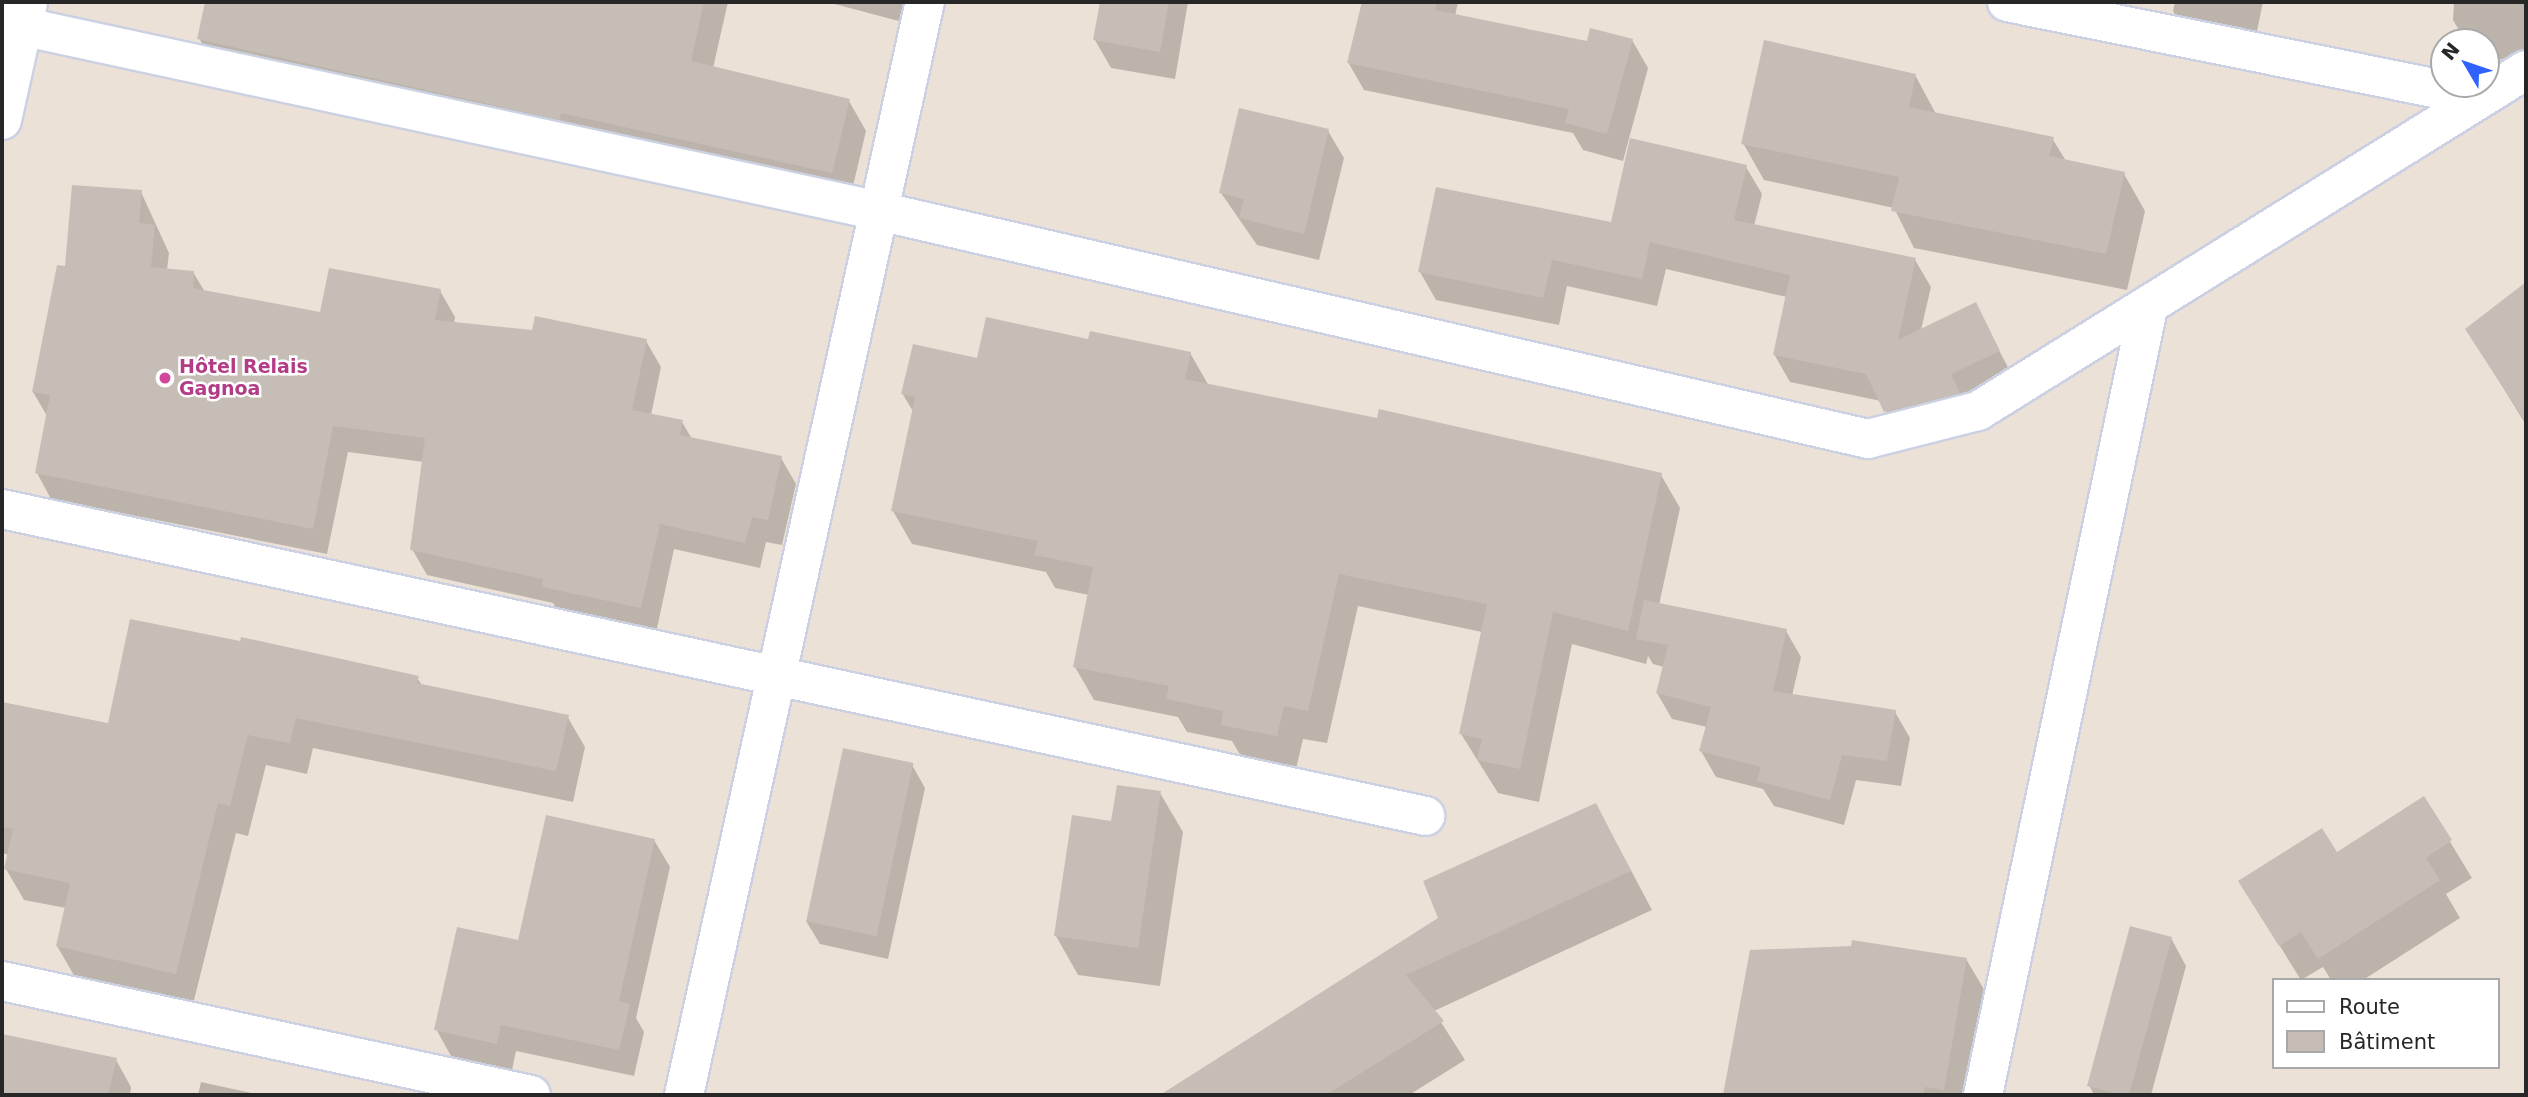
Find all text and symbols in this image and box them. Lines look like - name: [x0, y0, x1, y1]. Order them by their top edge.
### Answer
- north arrow: [2430, 28, 2500, 98]
- text: N: [2437, 38, 2464, 64]
- place label: Hôtel Relais Gagnoa: [179, 356, 308, 400]
- marker: Hôtel Relais Gagnoa: [157, 370, 173, 386]
- legend: [2272, 978, 2500, 1069]
- text: Route: [2339, 995, 2400, 1019]
- text: Bâtiment: [2339, 1030, 2435, 1054]

